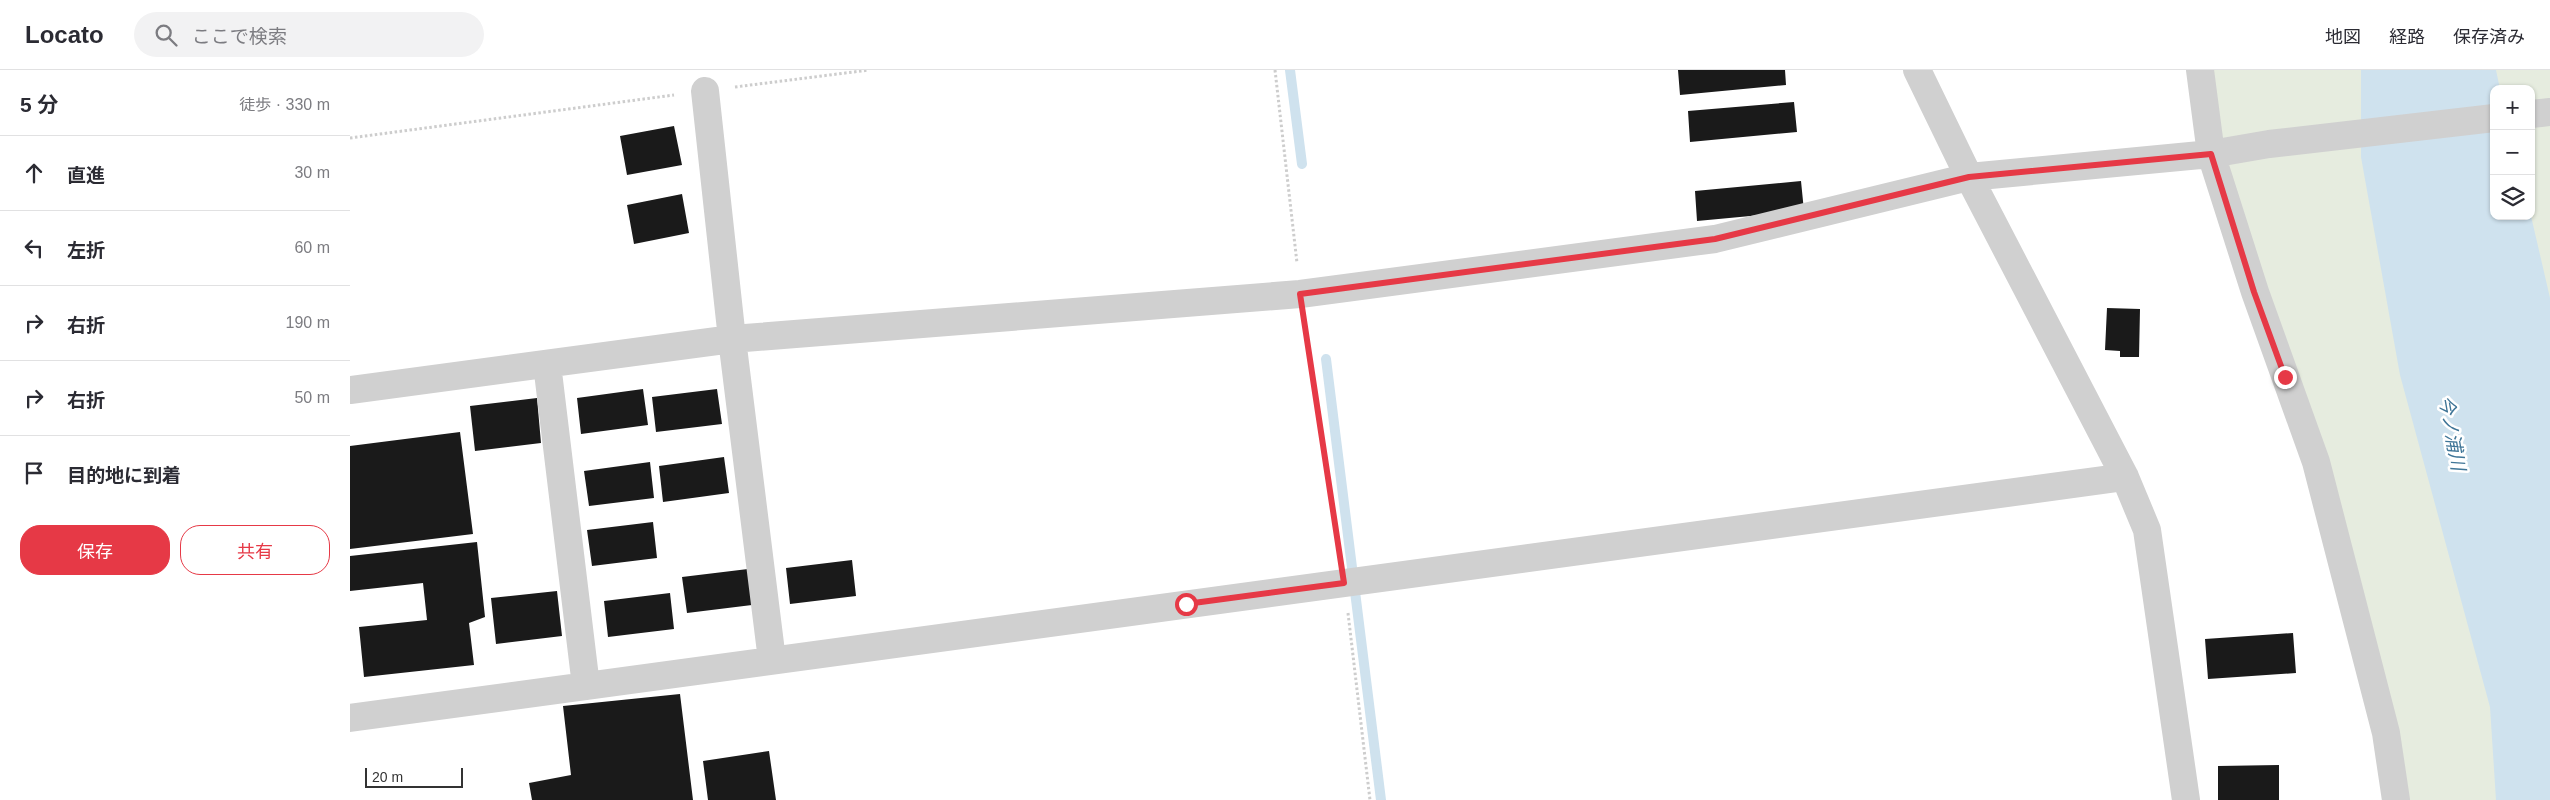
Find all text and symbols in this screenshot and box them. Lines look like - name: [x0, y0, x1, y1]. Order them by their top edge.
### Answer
- search box: [134, 12, 484, 57]
- text: Locato: [25, 21, 104, 48]
- icon: search: [152, 21, 180, 49]
- text: ここで検索: [192, 26, 287, 47]
- text: 地図: [2325, 27, 2361, 47]
- text: 経路: [2389, 27, 2425, 47]
- text: 保存済み: [2453, 27, 2525, 47]
- map controls: [2490, 85, 2535, 220]
- button: +: [2490, 85, 2535, 130]
- text: 5 分: [20, 93, 59, 116]
- text: 徒歩 · 330 m: [239, 96, 330, 113]
- button: −: [2490, 130, 2535, 175]
- icon: ahead: [20, 159, 48, 187]
- text: 30 m: [294, 164, 330, 181]
- text: 直進: [67, 165, 105, 186]
- button: layers: [2490, 175, 2535, 220]
- icon: left: [20, 234, 48, 262]
- text: 60 m: [294, 239, 330, 256]
- text: 左折: [67, 240, 105, 261]
- icon: right: [20, 309, 48, 337]
- text: 190 m: [286, 314, 330, 331]
- text: 右折: [67, 315, 105, 336]
- route end: [2274, 366, 2297, 389]
- icon: right: [20, 384, 48, 412]
- text: 50 m: [294, 389, 330, 406]
- text: 右折: [67, 390, 105, 411]
- water label: 今ノ浦川: [2435, 394, 2469, 474]
- icon: arrive: [20, 459, 48, 487]
- text: 目的地に到着: [67, 465, 181, 486]
- button: 保存: [20, 525, 170, 575]
- button: 共有: [180, 525, 330, 575]
- route start: [1175, 593, 1198, 616]
- scale bar: [365, 765, 462, 788]
- text: 20 m: [372, 769, 403, 785]

